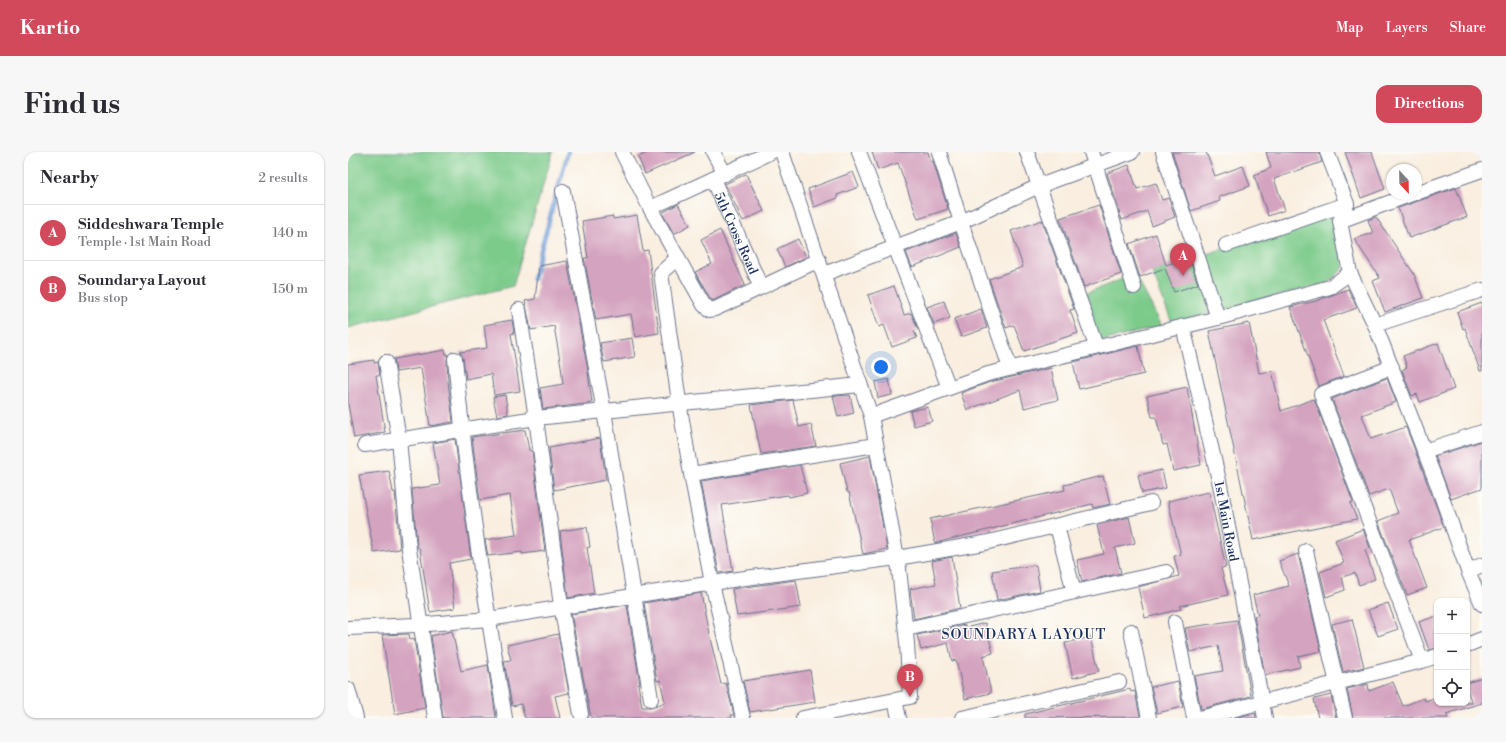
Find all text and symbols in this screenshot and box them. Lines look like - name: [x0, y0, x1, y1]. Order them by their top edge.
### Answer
- text: Kartio: [20, 16, 80, 40]
- text: Map: [1336, 19, 1363, 37]
- text: Layers: [1385, 19, 1428, 37]
- text: Share: [1450, 19, 1486, 37]
- button: Directions: [1376, 85, 1482, 123]
- text: Find us: [24, 87, 120, 122]
- north arrow: [1386, 164, 1422, 200]
- text: Nearby: [40, 167, 99, 189]
- text: 2 results: [259, 170, 308, 186]
- street label: 5th Cross Road: [711, 190, 762, 277]
- text: Siddeshwara Temple: [78, 215, 224, 234]
- text: A: [48, 225, 58, 241]
- text: 140 m: [272, 225, 308, 241]
- text: Temple · 1st Main Road: [78, 234, 211, 250]
- pin: A: [1170, 243, 1196, 276]
- text: Soundarya Layout: [78, 271, 206, 290]
- text: B: [48, 281, 58, 297]
- text: 150 m: [273, 281, 308, 297]
- text: Bus stop: [78, 290, 128, 306]
- your location: [871, 357, 891, 377]
- street label: 1st Main Road: [1210, 479, 1242, 564]
- map controls: [1434, 598, 1470, 706]
- button: +: [1434, 598, 1470, 634]
- district label: SOUNDARYA LAYOUT: [942, 626, 1106, 644]
- button: −: [1434, 634, 1470, 670]
- pin: B: [897, 664, 923, 697]
- button: locate: [1434, 670, 1470, 706]

